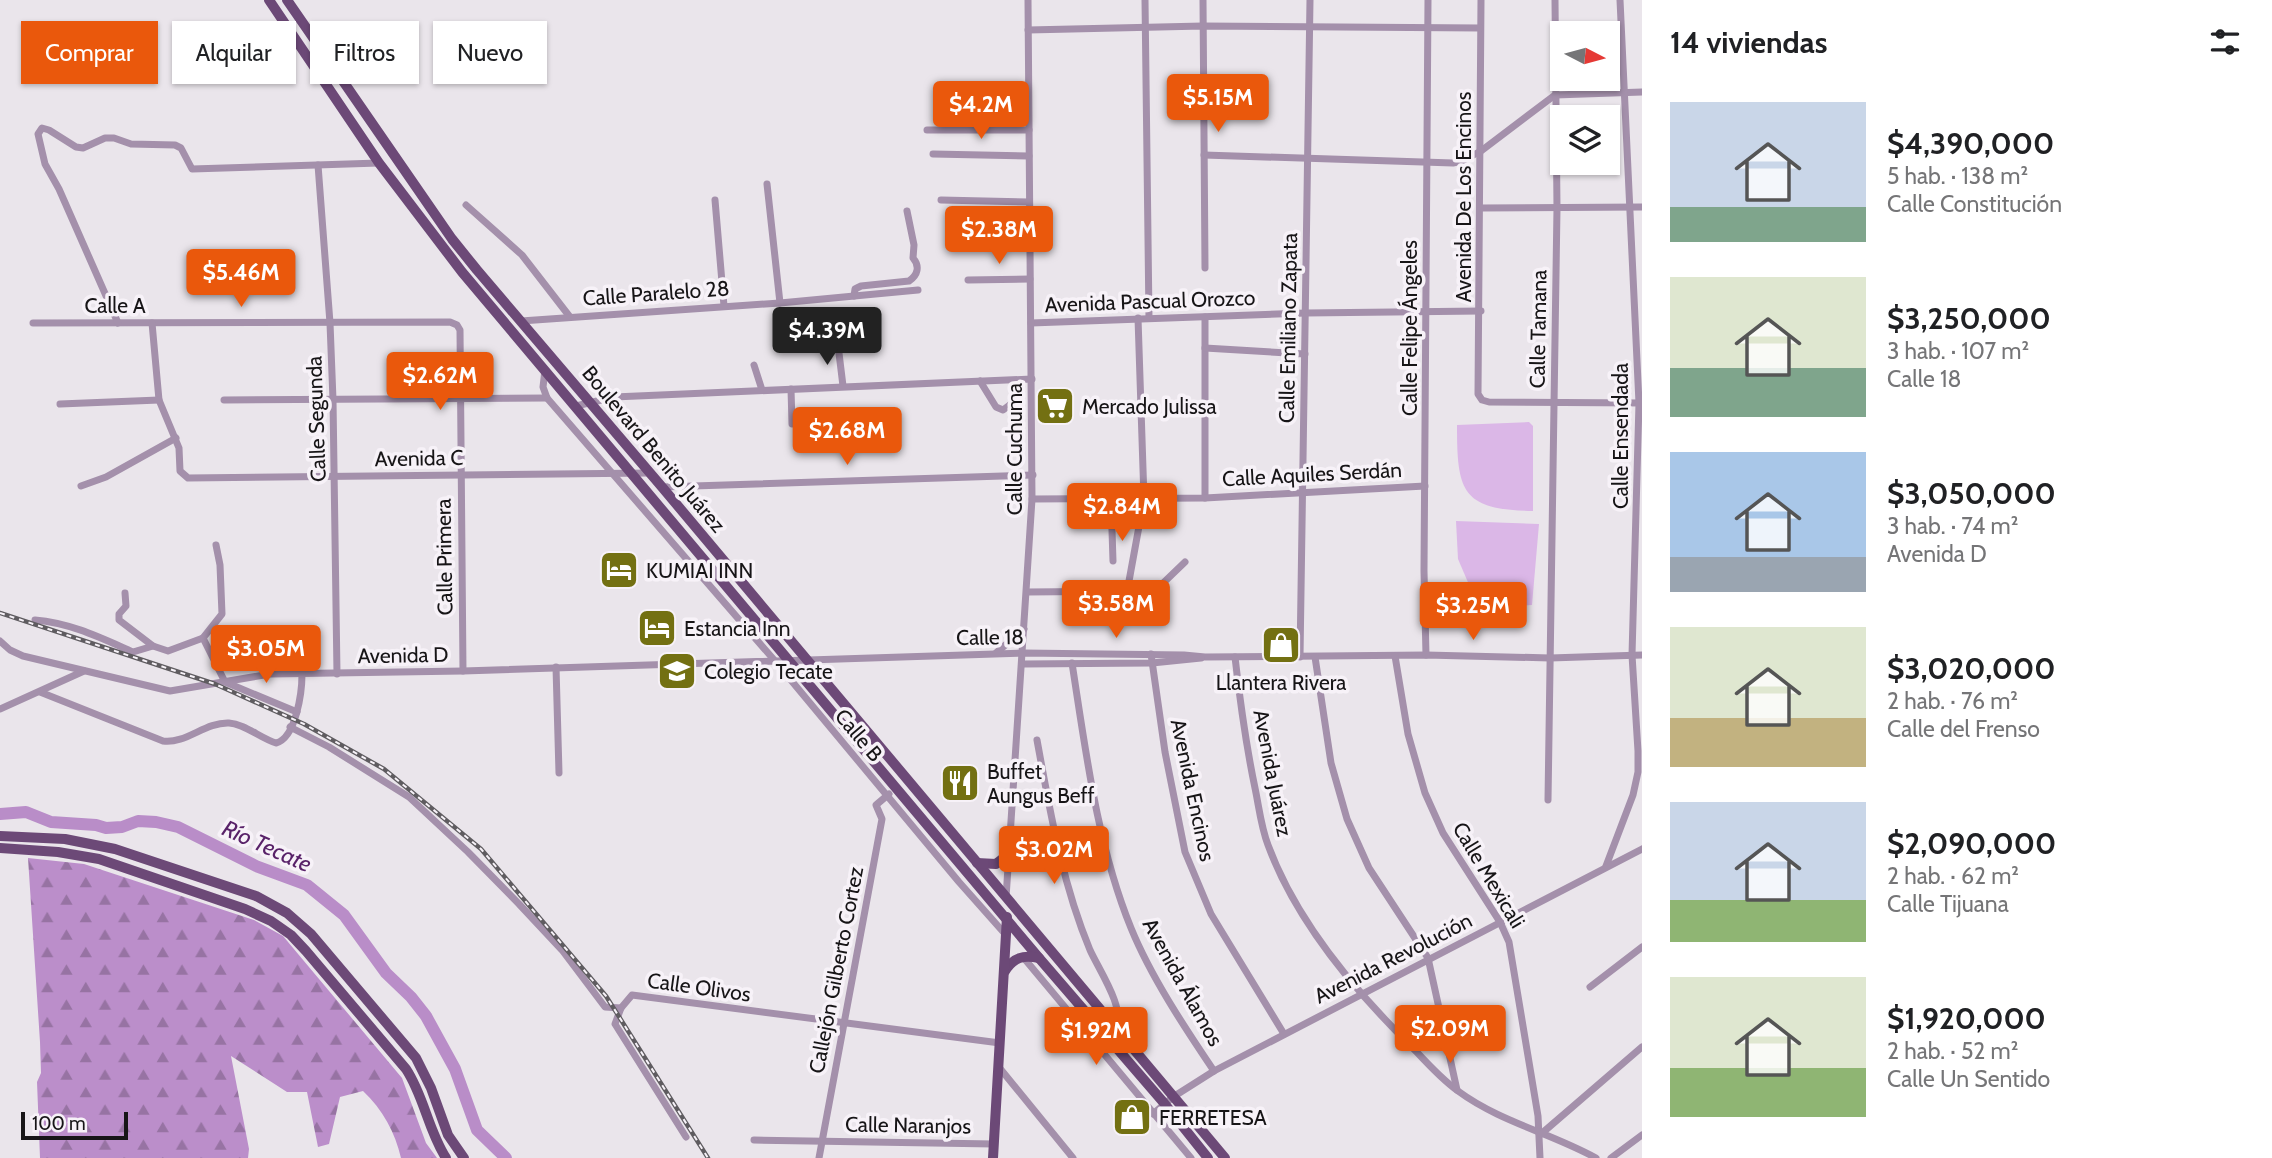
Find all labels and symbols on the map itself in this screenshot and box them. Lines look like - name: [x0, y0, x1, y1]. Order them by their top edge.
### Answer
- north arrow: [1550, 21, 1620, 91]
- pin: $5.15M: [1161, 74, 1275, 134]
- pin: $4.2M: [932, 82, 1030, 141]
- street label: Avenida De Los Encinos: [1451, 91, 1476, 302]
- pin: $2.38M: [942, 206, 1056, 266]
- street label: Calle Emiliano Zapata: [1274, 233, 1302, 423]
- street label: Calle Felipe Ángeles: [1397, 240, 1422, 416]
- pin: $5.46M: [184, 250, 298, 309]
- street label: Calle Tamana: [1524, 269, 1552, 389]
- street label: Calle Paralelo 28: [582, 275, 730, 311]
- street label: Avenida Pascual Orozco: [1044, 285, 1256, 317]
- street label: Calle A: [84, 293, 146, 318]
- pin: $4.39M: [770, 308, 884, 367]
- pin: $2.62M: [383, 352, 497, 412]
- street label: Calle Segunda: [301, 355, 331, 483]
- street label: Boulevard Benito Juárez: [577, 361, 731, 537]
- street label: Calle Ensendada: [1608, 363, 1633, 509]
- street label: Calle Cuchuma: [1002, 383, 1027, 515]
- supermarket icon: Mercado Julissa: [1034, 385, 1076, 427]
- place label: Mercado Julissa: [1082, 394, 1216, 419]
- pin: $2.68M: [790, 407, 904, 467]
- street label: Avenida C: [374, 445, 464, 471]
- street label: Calle Aquiles Serdán: [1221, 457, 1403, 491]
- pin: $2.84M: [1065, 484, 1179, 543]
- street label: Calle Primera: [430, 498, 458, 616]
- hotel icon: KUMIAI INN: [598, 549, 640, 591]
- place label: KUMIAI INN: [646, 558, 753, 583]
- pin: $3.58M: [1059, 580, 1173, 640]
- pin: $3.25M: [1416, 582, 1530, 642]
- hotel icon: Estancia Inn: [636, 607, 678, 649]
- place label: Estancia Inn: [684, 616, 791, 641]
- street label: Calle 18: [956, 624, 1024, 650]
- shop icon: Llantera Rivera: [1260, 624, 1302, 666]
- pin: $3.05M: [209, 626, 323, 685]
- street label: Avenida D: [357, 642, 449, 668]
- school or university icon: Colegio Tecate: [656, 650, 698, 692]
- place label: Colegio Tecate: [704, 659, 833, 684]
- place label: Llantera Rivera: [1216, 670, 1346, 695]
- street label: Calle B: [830, 704, 888, 766]
- street label: Avenida Juárez: [1248, 707, 1298, 839]
- street label: Avenida Encinos: [1166, 717, 1220, 864]
- place label: Buffet Aungus Beff: [987, 759, 1095, 808]
- restaurant icon: Buffet Aungus Beff: [939, 762, 981, 804]
- water label: Río Tecate: [218, 814, 316, 878]
- street label: Calle Mexicali: [1448, 817, 1530, 933]
- pin: $3.02M: [997, 826, 1111, 886]
- street label: Callejón Gilberto Cortez: [804, 864, 869, 1076]
- street label: Avenida Revolución: [1310, 907, 1476, 1009]
- street label: Avenida Álamos: [1138, 914, 1229, 1051]
- street label: Calle Olivos: [646, 967, 753, 1007]
- pin: $2.09M: [1393, 1006, 1507, 1065]
- pin: $1.92M: [1039, 1007, 1153, 1067]
- shop icon: FERRETESA: [1111, 1096, 1153, 1138]
- place label: FERRETESA: [1159, 1105, 1267, 1130]
- scale bar: [21, 1109, 128, 1141]
- street label: Calle Naranjos: [845, 1111, 971, 1140]

